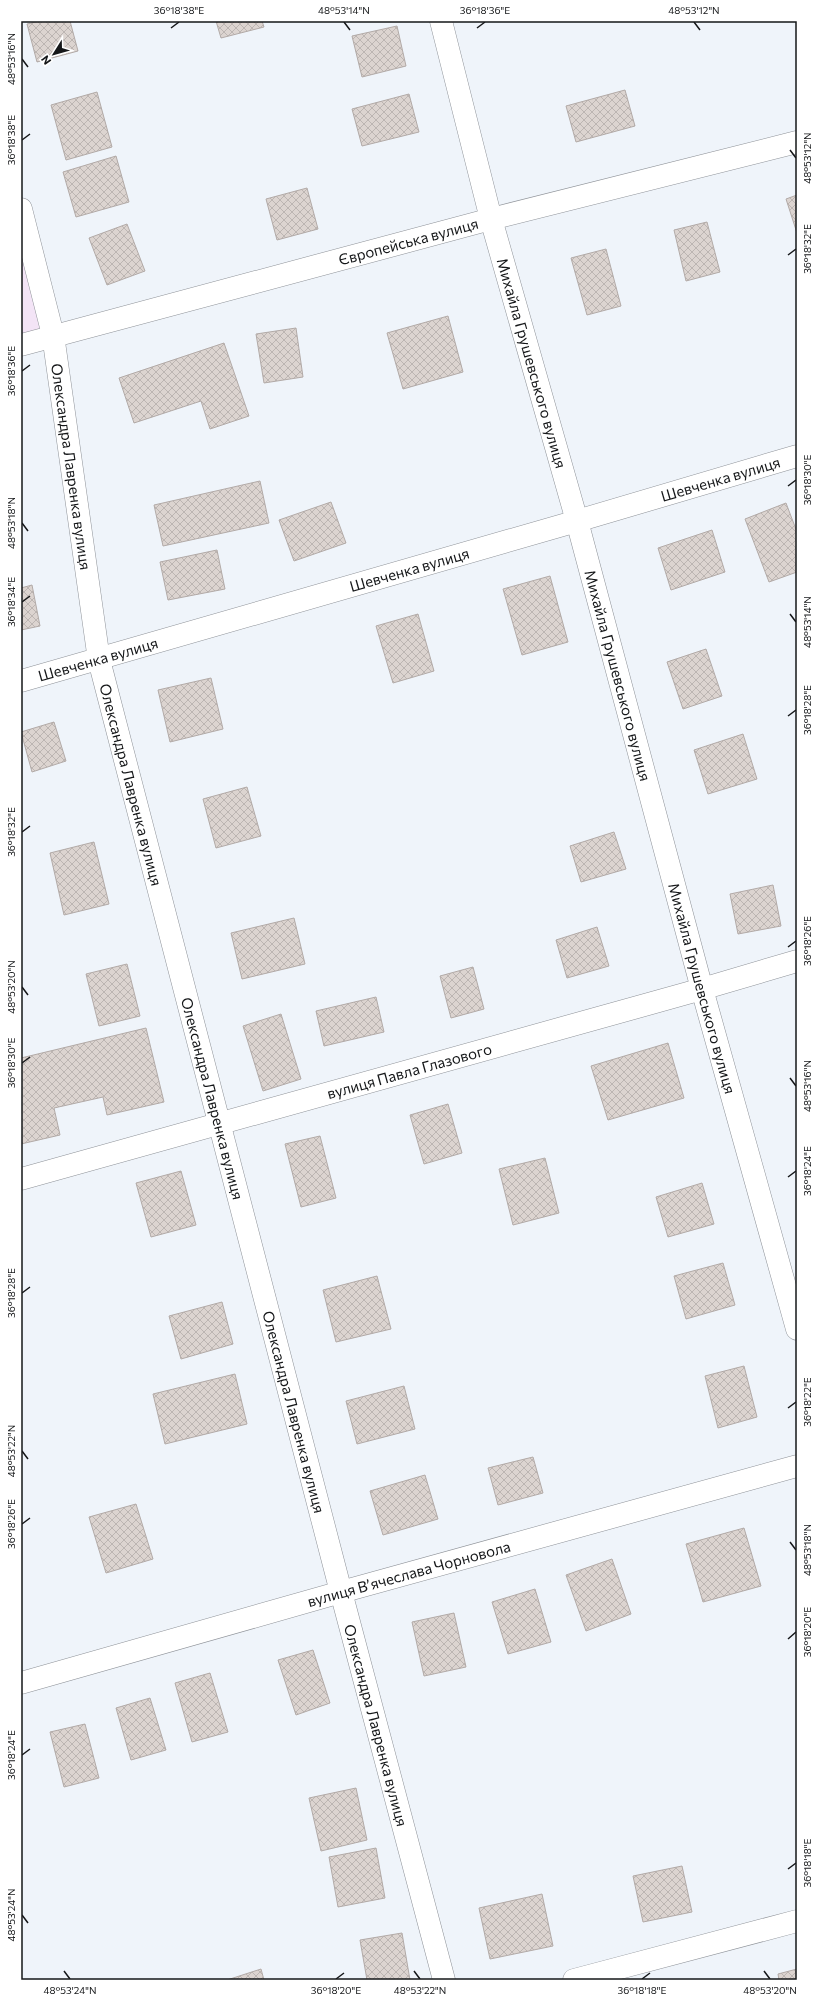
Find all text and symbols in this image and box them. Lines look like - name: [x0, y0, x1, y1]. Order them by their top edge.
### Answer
- text: 36°18'38"E: [154, 4, 204, 16]
- text: 48°53'14"N: [318, 4, 370, 16]
- text: 36°18'36"E: [460, 4, 510, 16]
- text: 48°53'12"N: [668, 4, 720, 16]
- text: 48°53'16"N: [5, 33, 17, 85]
- north arrow: [34, 34, 74, 74]
- text: N: [38, 53, 53, 68]
- text: 36°18'38"E: [5, 115, 17, 165]
- text: 48°53'12"N: [801, 132, 813, 184]
- street label: Європейська вулиця: [336, 214, 480, 269]
- text: 36°18'32"E: [801, 224, 813, 274]
- street label: Михайла Грушевського вулиця: [494, 256, 571, 470]
- text: 36°18'36"E: [5, 346, 17, 396]
- street label: Олександра Лавренка вулиця: [48, 362, 95, 571]
- street label: Шевченка вулиця: [658, 452, 782, 505]
- text: 36°18'30"E: [801, 455, 813, 505]
- text: 48°53'18"N: [5, 497, 17, 549]
- street label: Шевченка вулиця: [347, 544, 471, 595]
- street label: Михайла Грушевського вулиця: [581, 568, 655, 783]
- text: 36°18'34"E: [5, 577, 17, 627]
- text: 48°53'14"N: [801, 596, 813, 648]
- street label: Шевченка вулиця: [36, 633, 160, 685]
- street label: Олександра Лавренка вулиця: [96, 682, 166, 888]
- text: 36°18'28"E: [801, 685, 813, 735]
- text: 36°18'32"E: [5, 807, 17, 857]
- street label: Михайла Грушевського вулиця: [665, 881, 740, 1096]
- text: 36°18'26"E: [801, 916, 813, 966]
- text: 48°53'20"N: [5, 960, 17, 1014]
- street label: Олександра Лавренка вулиця: [178, 995, 248, 1201]
- text: 36°18'30"E: [5, 1038, 17, 1088]
- street label: вулиця Павла Глазового: [325, 1039, 494, 1102]
- text: 48°53'16"N: [801, 1060, 813, 1112]
- text: 36°18'24"E: [801, 1146, 813, 1196]
- text: 36°18'28"E: [5, 1268, 17, 1318]
- street label: Олександра Лавренка вулиця: [259, 1309, 329, 1515]
- text: 36°18'22"E: [801, 1377, 813, 1427]
- text: 48°53'22"N: [5, 1425, 17, 1477]
- text: 36°18'26"E: [5, 1499, 17, 1549]
- text: 48°53'18"N: [801, 1524, 813, 1576]
- street label: вулиця В’ячеслава Чорновола: [305, 1537, 512, 1610]
- text: 36°18'20"E: [801, 1607, 813, 1657]
- street label: Олександра Лавренка вулиця: [341, 1622, 412, 1828]
- text: 36°18'24"E: [5, 1730, 17, 1780]
- text: 36°18'18"E: [801, 1839, 813, 1887]
- text: 48°53'24"N: [5, 1889, 17, 1941]
- text: 48°53'24"N: [44, 1984, 96, 1996]
- text: 36°18'20"E: [311, 1984, 361, 1996]
- text: 48°53'22"N: [394, 1984, 446, 1996]
- text: 36°18'18"E: [618, 1984, 666, 1996]
- text: 48°53'20"N: [743, 1984, 797, 1996]

